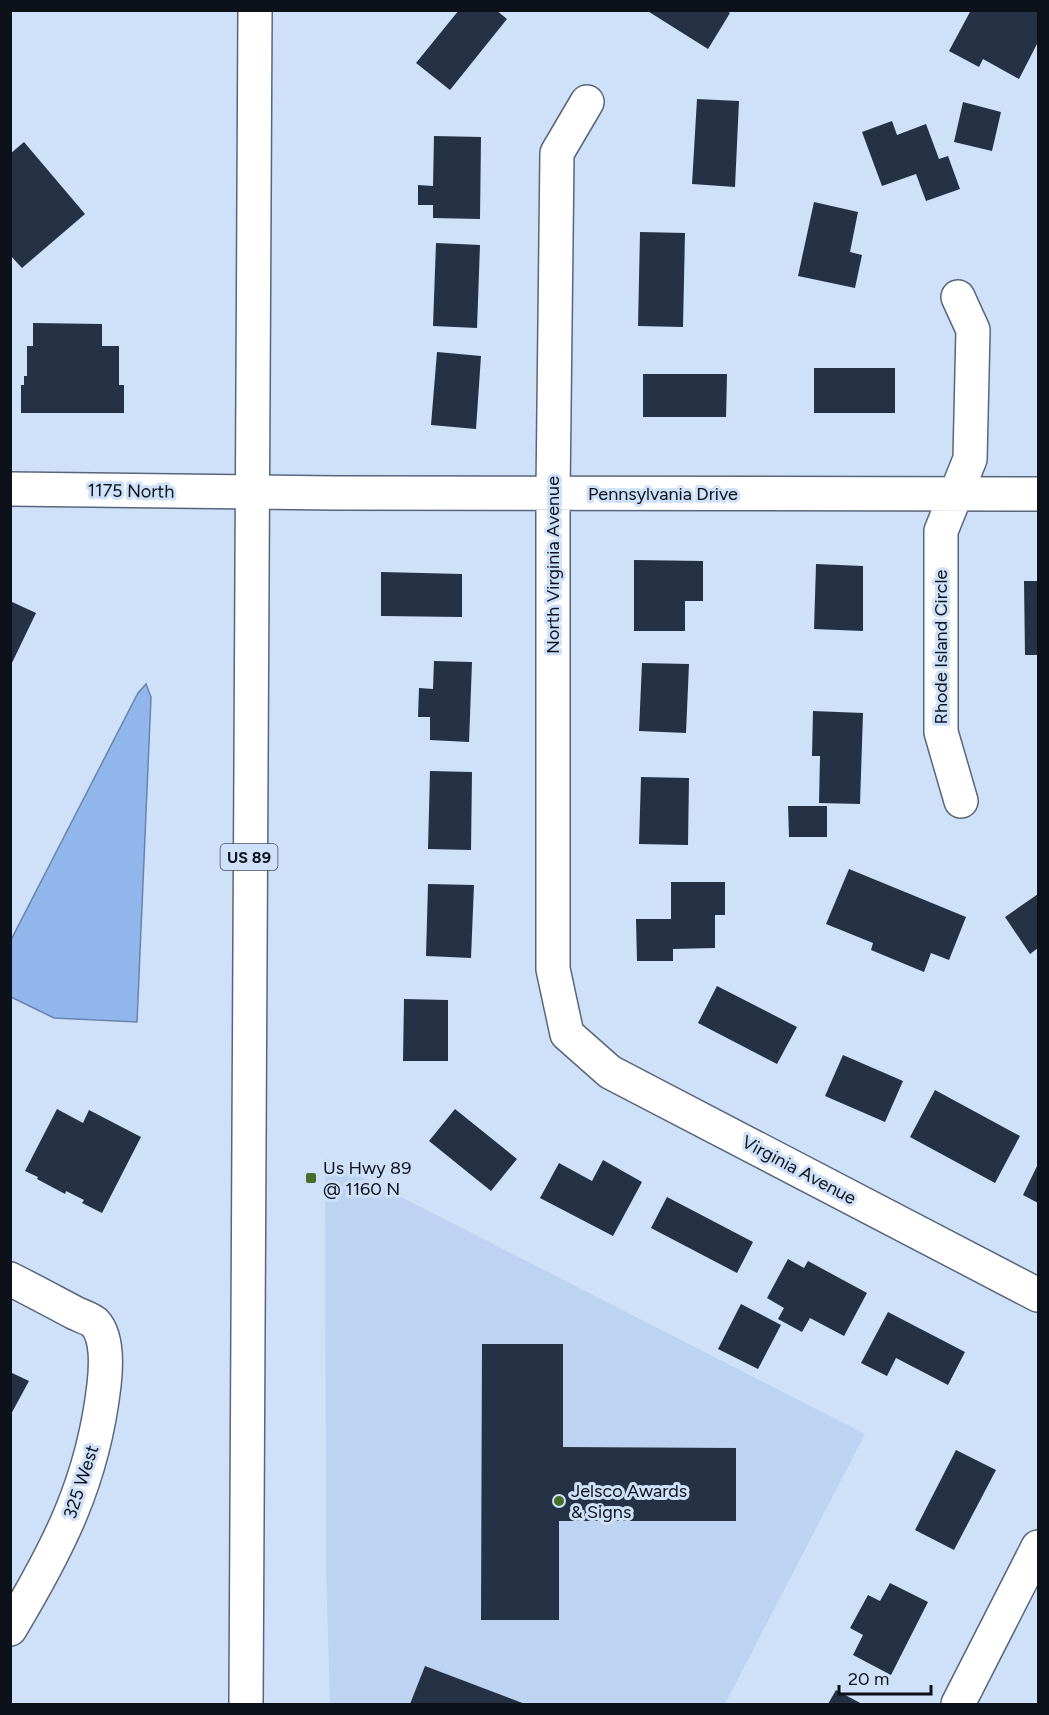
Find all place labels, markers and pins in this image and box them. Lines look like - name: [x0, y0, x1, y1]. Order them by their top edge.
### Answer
- place label: Us Hwy 89 @ 1160 N: [323, 1157, 411, 1200]
- marker: Us Hwy 89 @ 1160 N: [304, 1171, 318, 1185]
- place label: Jelsco Awards & Signs: [571, 1480, 687, 1523]
- marker: Jelsco Awards & Signs: [552, 1494, 566, 1508]

